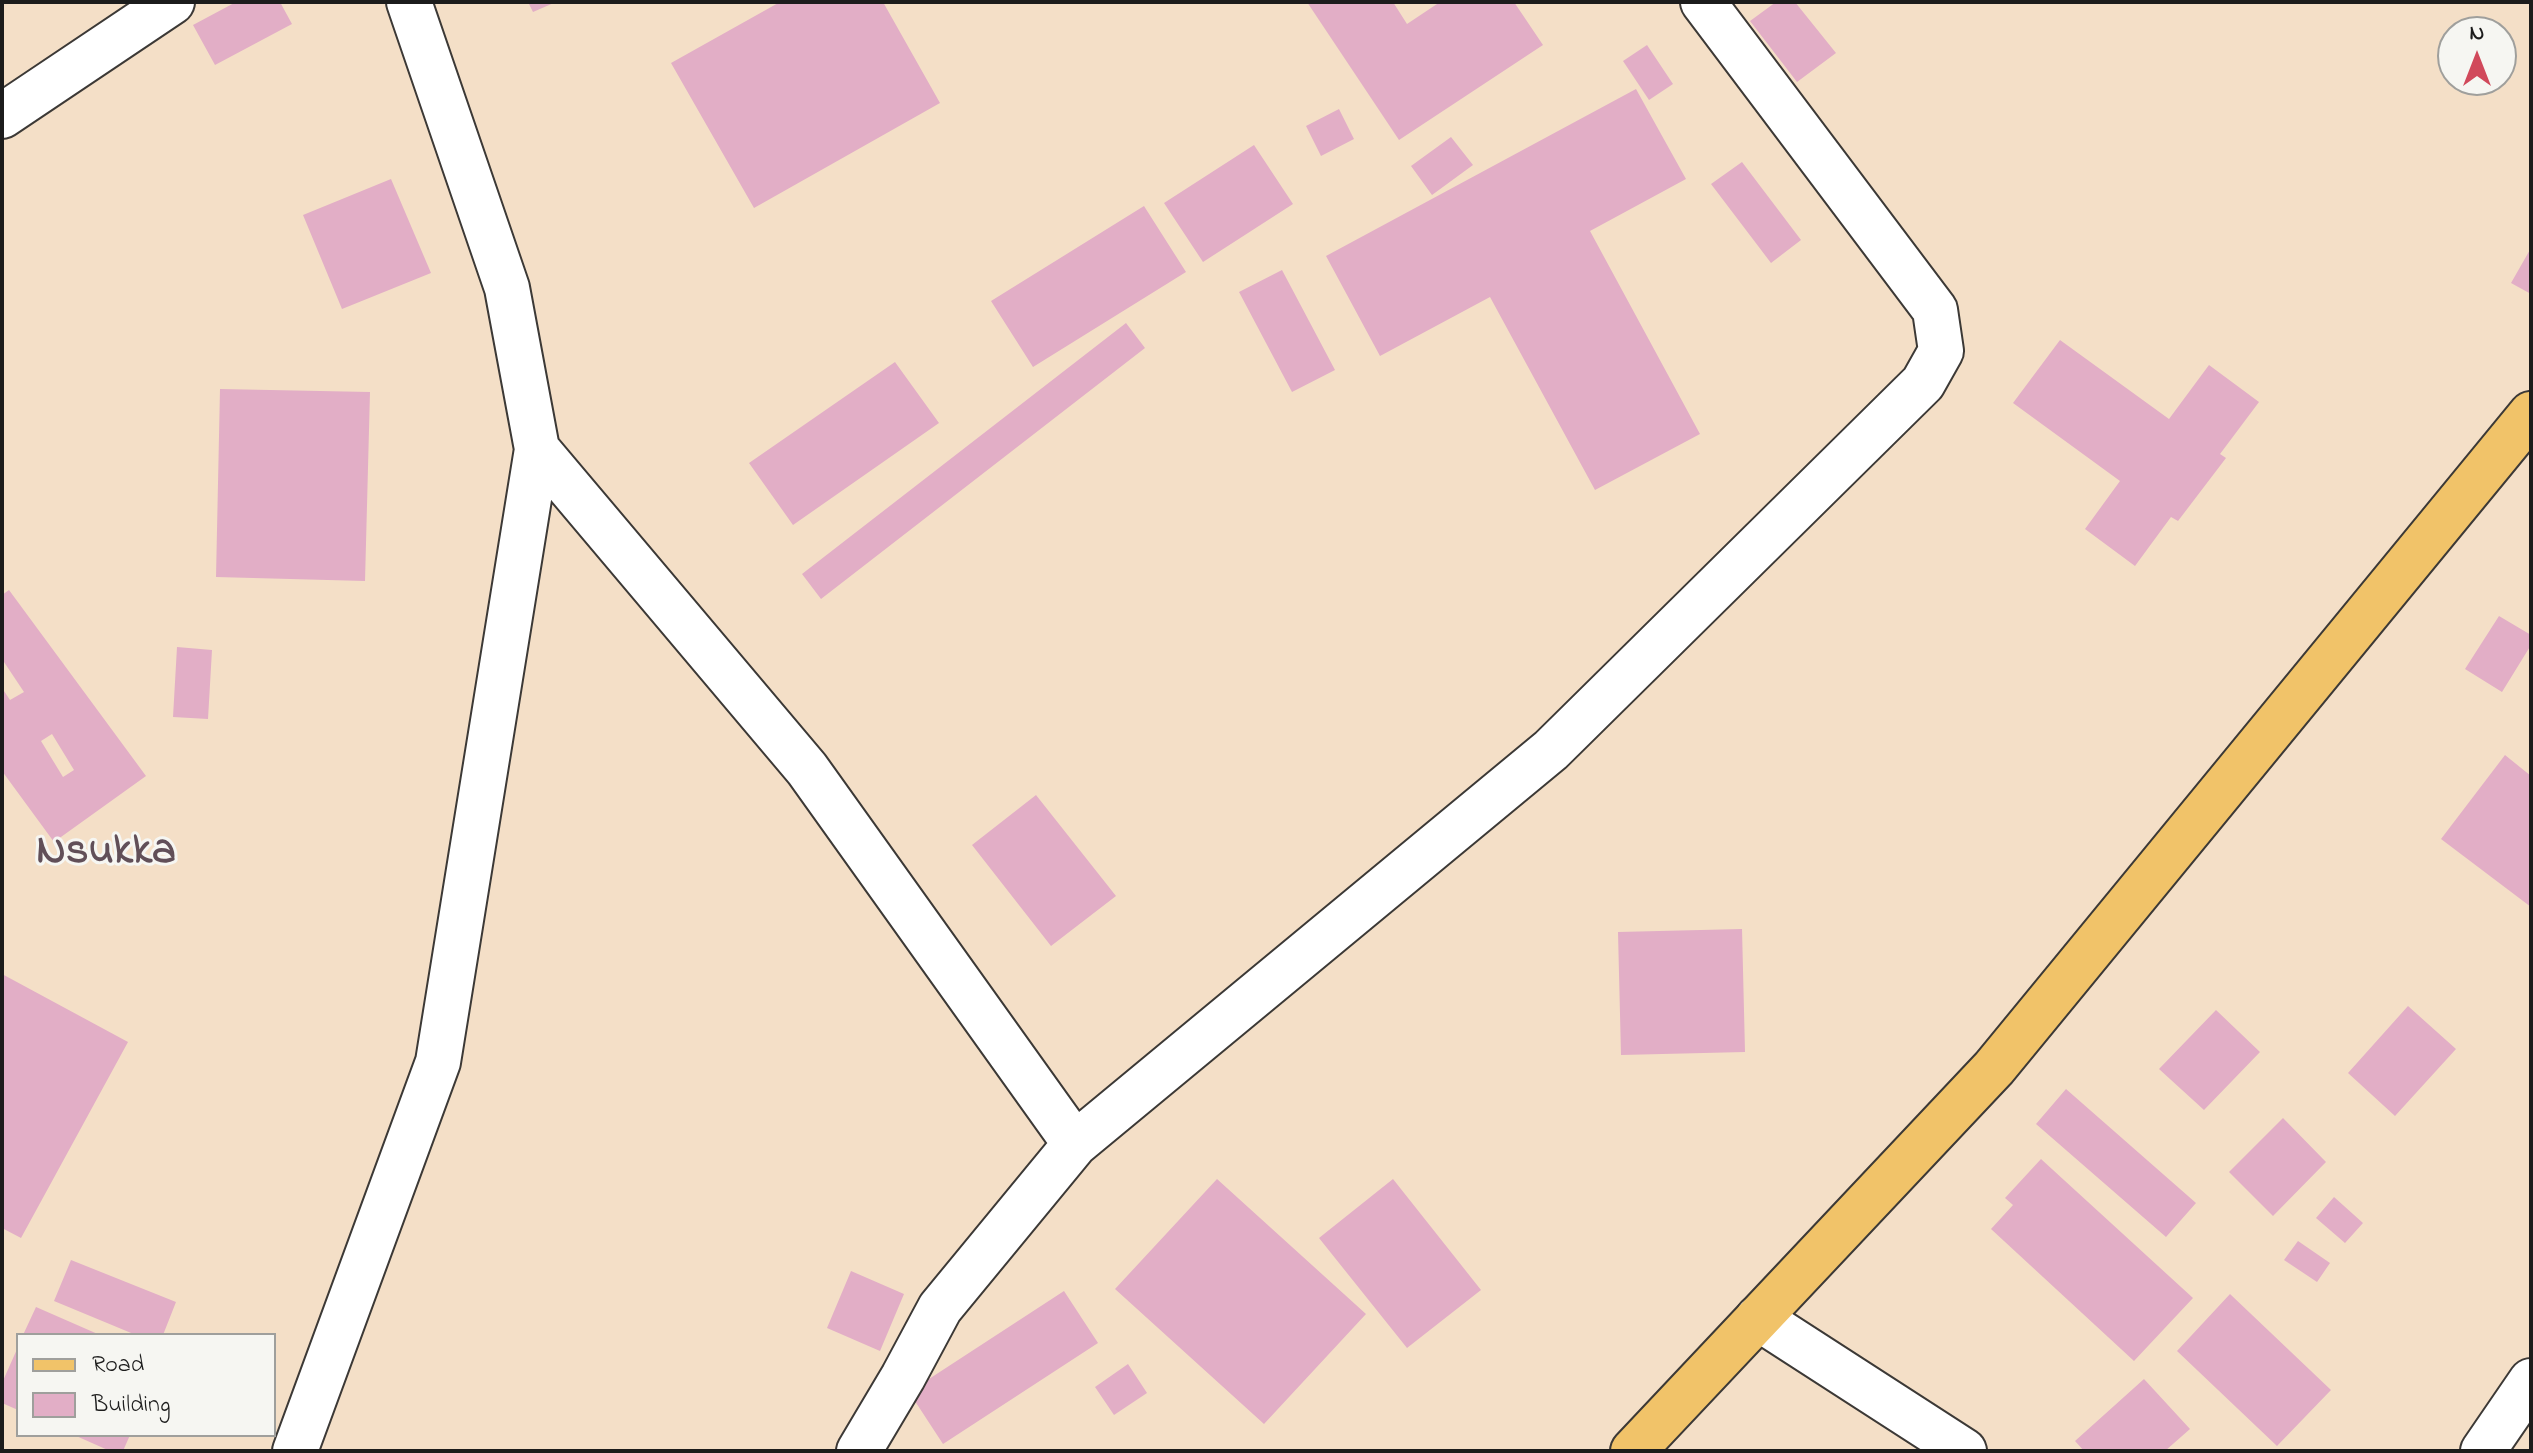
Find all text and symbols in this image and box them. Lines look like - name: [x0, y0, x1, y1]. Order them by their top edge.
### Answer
- north arrow: [2437, 16, 2517, 96]
- text: N: [2470, 18, 2484, 50]
- district label: Nsukka: [36, 829, 176, 881]
- legend: [16, 1333, 276, 1437]
- text: Road: [92, 1348, 144, 1383]
- text: Building: [92, 1388, 171, 1423]

